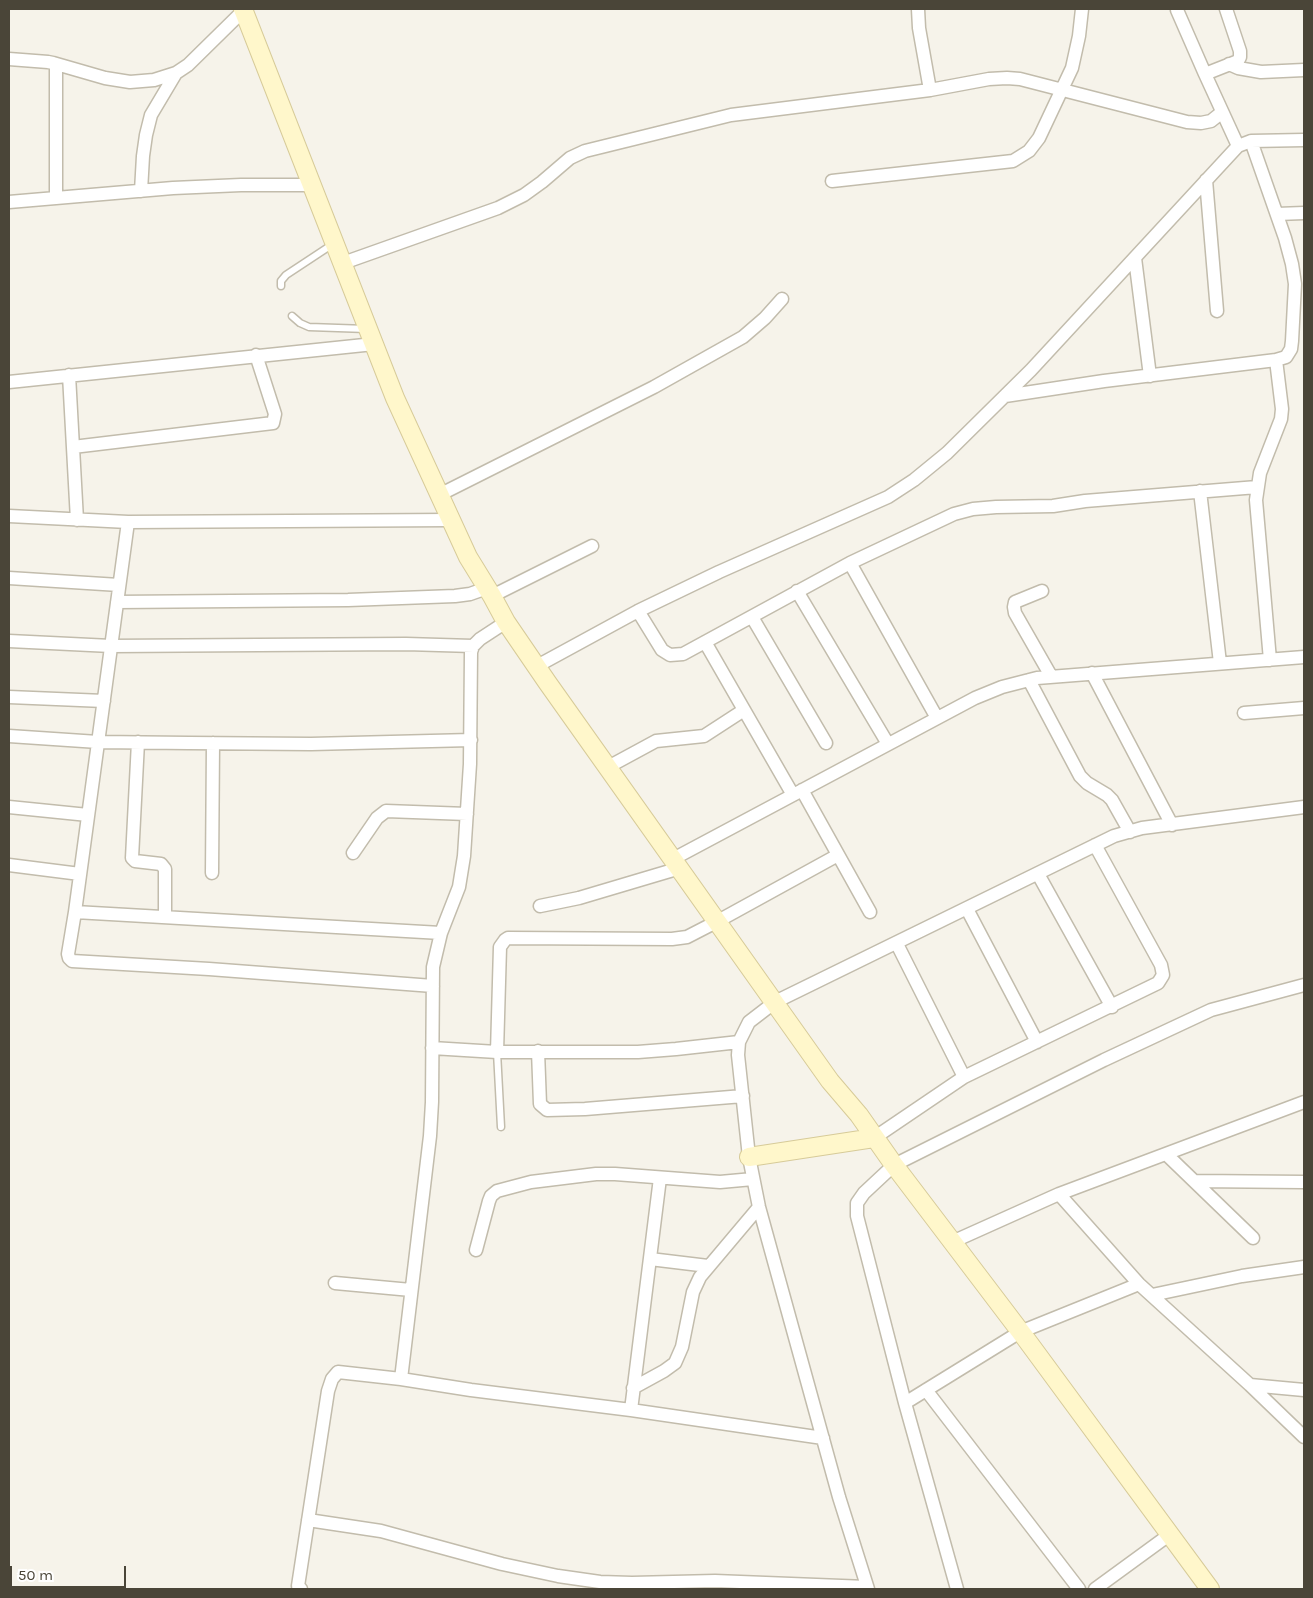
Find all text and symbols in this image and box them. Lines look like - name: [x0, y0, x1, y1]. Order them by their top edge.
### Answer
- scale bar: [12, 1556, 129, 1588]
- text: 50 m: [18, 1566, 53, 1584]

